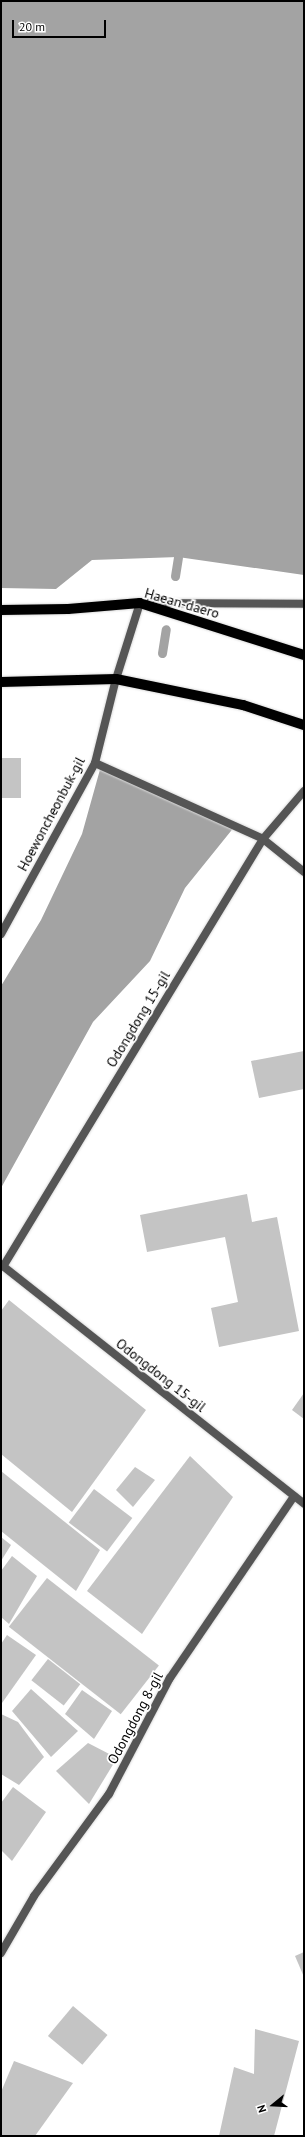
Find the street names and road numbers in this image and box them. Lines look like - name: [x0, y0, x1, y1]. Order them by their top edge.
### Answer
- street label: Haean-daero: [143, 584, 221, 622]
- street label: Hoewoncheonbuk-gil: [14, 754, 88, 874]
- street label: Odongdong 15-gil: [103, 968, 173, 1070]
- street label: Odongdong 15-gil: [113, 1335, 209, 1415]
- street label: Odongdong 8-gil: [104, 1669, 166, 1767]

